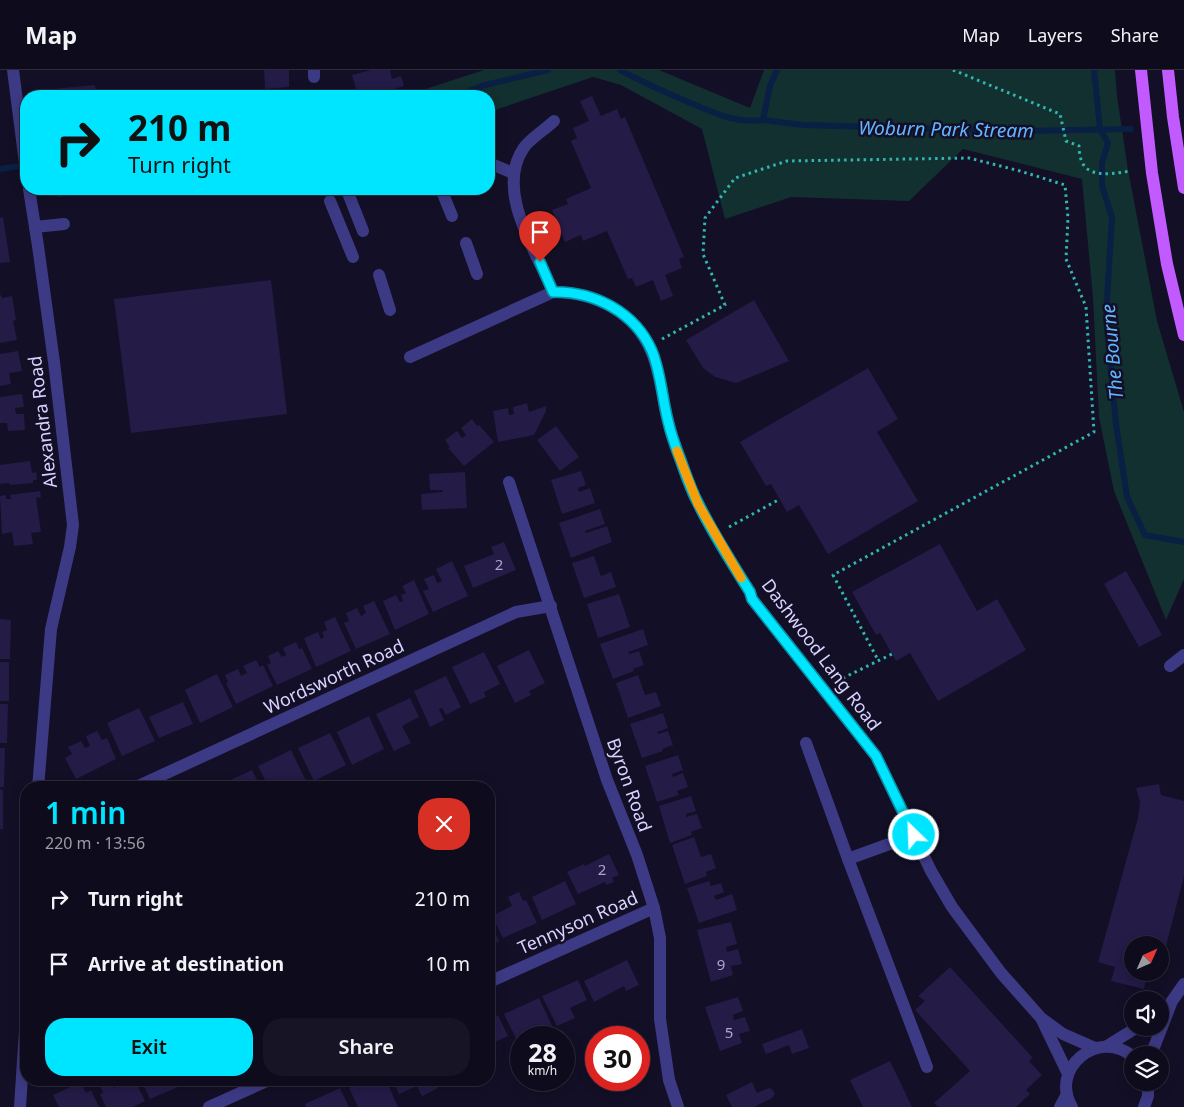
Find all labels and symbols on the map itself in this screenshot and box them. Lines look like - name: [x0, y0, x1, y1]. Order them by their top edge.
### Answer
- water label: Woburn Park Stream: [858, 114, 1034, 144]
- pin: [519, 211, 561, 262]
- water label: The Bourne: [1095, 303, 1129, 401]
- street label: Alexandra Road: [22, 355, 62, 490]
- house number: 2: [495, 554, 503, 574]
- street label: Dashwood Lang Road: [757, 574, 887, 735]
- street label: Wordsworth Road: [260, 633, 408, 719]
- street label: Byron Road: [602, 735, 658, 835]
- position arrow: [887, 808, 939, 860]
- house number: 2: [598, 859, 606, 879]
- street label: Tennyson Road: [514, 885, 641, 959]
- north arrow: [1124, 936, 1169, 981]
- house number: 9: [717, 954, 725, 974]
- house number: 5: [725, 1022, 733, 1042]
- speed limit sign: 30: [585, 1026, 650, 1091]

